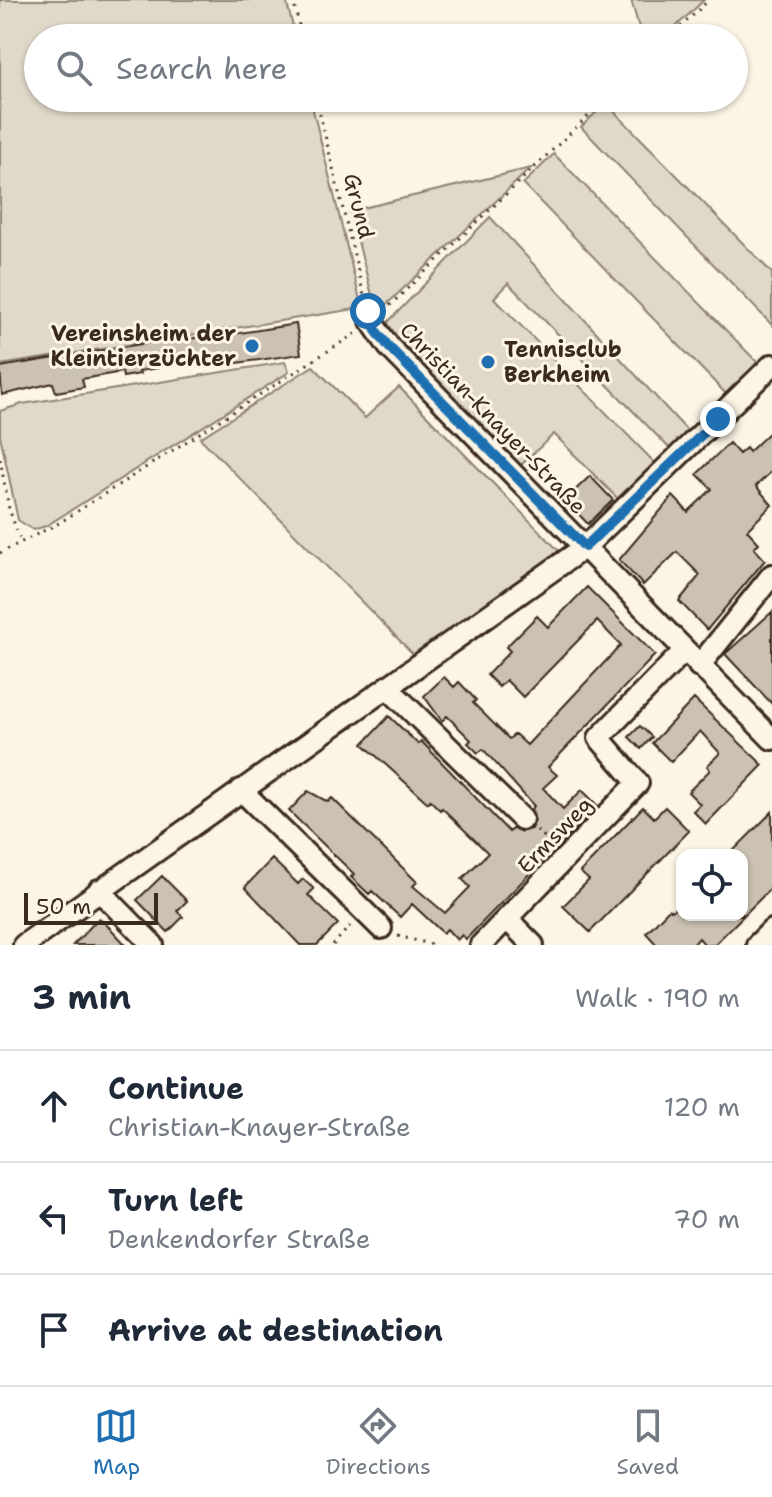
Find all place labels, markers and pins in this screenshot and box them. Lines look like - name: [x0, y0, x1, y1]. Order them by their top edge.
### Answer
- place label: Vereinsheim der Kleintierzüchter: [50, 319, 236, 373]
- place label: Tennisclub Berkheim: [504, 335, 622, 389]
- marker: Vereinsheim der Kleintierzüchter: [243, 337, 261, 355]
- marker: Tennisclub Berkheim: [479, 353, 497, 371]

